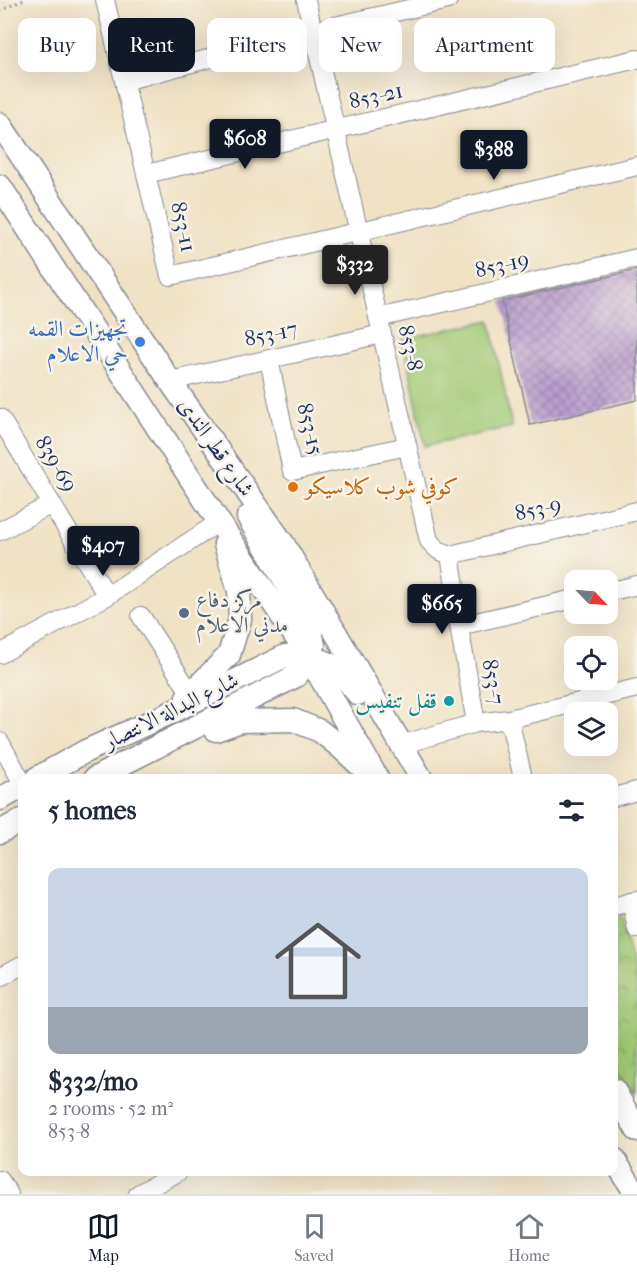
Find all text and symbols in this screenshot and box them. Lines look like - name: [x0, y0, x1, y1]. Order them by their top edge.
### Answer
- chip: Buy: [18, 18, 96, 72]
- chip: Rent: [108, 18, 195, 72]
- chip: Filters: [207, 18, 307, 72]
- chip: New: [319, 18, 402, 72]
- chip: Apartment: [414, 18, 555, 72]
- street label: 853-21: [347, 77, 405, 115]
- pin: $608: [209, 119, 281, 170]
- text: $608: [224, 127, 266, 150]
- pin: $388: [458, 130, 530, 181]
- text: $388: [474, 138, 514, 161]
- street label: 853-11: [165, 199, 201, 255]
- pin: $332: [319, 245, 391, 296]
- street label: 853-19: [472, 246, 532, 284]
- text: $332: [336, 253, 374, 276]
- place label: تجهيزات القمه حي الاعلام: [28, 316, 128, 373]
- street label: 853-17: [242, 316, 300, 352]
- street label: 853-8: [392, 322, 428, 374]
- marker: تجهيزات القمه حي الاعلام: [133, 335, 147, 349]
- street label: شارع قطر الندى: [168, 392, 260, 504]
- street label: 853-15: [291, 400, 329, 458]
- street label: 839-69: [29, 431, 83, 497]
- place label: كوفي شوب كلاسيكو: [303, 474, 459, 505]
- marker: كوفي شوب كلاسيكو: [286, 480, 300, 494]
- street label: 853-9: [512, 491, 564, 527]
- pin: $407: [67, 526, 139, 577]
- text: $407: [81, 534, 125, 557]
- north arrow: [564, 570, 618, 624]
- map controls: [564, 570, 618, 756]
- pin: $665: [406, 584, 478, 635]
- place label: مركز دفاع مدني الاعلام: [196, 587, 288, 644]
- text: $665: [421, 592, 463, 615]
- marker: مركز دفاع مدني الاعلام: [177, 606, 191, 620]
- button: locate: [564, 636, 618, 690]
- street label: 853-7: [476, 657, 510, 707]
- street label: شارع البدالة الانتصار: [97, 667, 245, 760]
- place label: قفل تنفيس: [355, 688, 437, 716]
- marker: قفل تنفيس: [442, 694, 456, 708]
- button: layers: [564, 702, 618, 756]
- icon: filters: [555, 794, 588, 827]
- text: 5 homes: [48, 795, 136, 826]
- icon: home: [264, 907, 372, 1015]
- text: $332/mo: [48, 1066, 138, 1097]
- text: 2 rooms · 52 m²: [48, 1097, 173, 1120]
- text: 853-8: [48, 1120, 90, 1143]
- tab: Map: [87, 1210, 120, 1265]
- tab: Saved: [294, 1210, 334, 1265]
- tab: Home: [508, 1210, 550, 1265]

